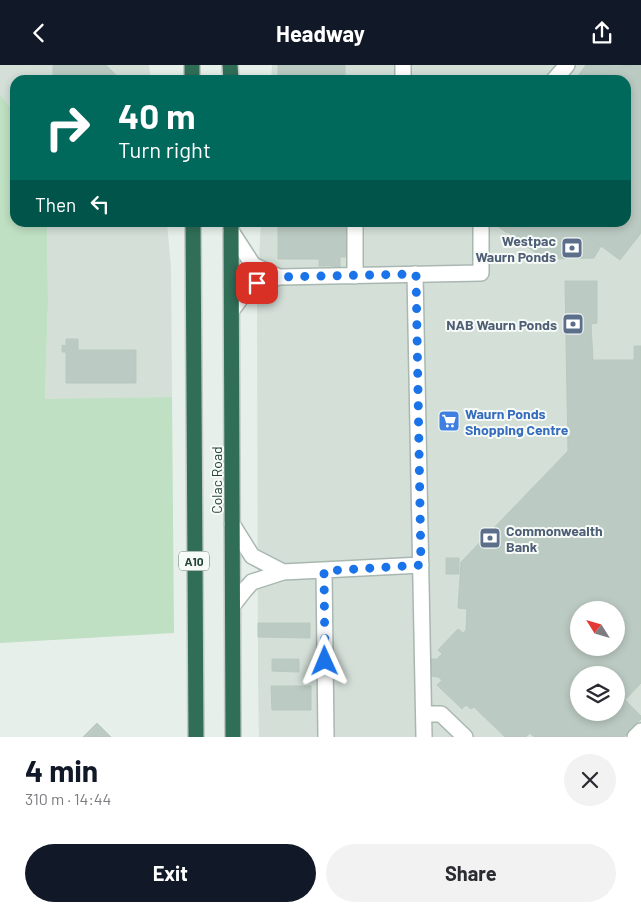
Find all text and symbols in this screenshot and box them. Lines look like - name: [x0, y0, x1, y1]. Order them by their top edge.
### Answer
- icon: back: [25, 19, 53, 47]
- icon: share: [588, 19, 616, 47]
- text: Headway: [276, 20, 365, 46]
- text: 40 m: [118, 94, 195, 136]
- icon: right: [35, 95, 100, 160]
- text: Turn right: [118, 136, 211, 162]
- icon: left: [86, 190, 114, 218]
- text: Then: [35, 193, 76, 216]
- place label: Westpac Waurn Ponds: [475, 232, 556, 265]
- bank icon: Westpac Waurn Ponds: [560, 236, 584, 260]
- pin: [236, 262, 278, 304]
- icon: arrive: [243, 269, 271, 297]
- bank icon: NAB Waurn Ponds: [561, 312, 585, 336]
- place label: NAB Waurn Ponds: [446, 316, 557, 333]
- place label: Waurn Ponds Shopping Centre: [465, 405, 569, 438]
- supermarket icon: Waurn Ponds Shopping Centre: [437, 409, 461, 433]
- street label: Colac Road: [208, 446, 225, 514]
- place label: Commonwealth Bank: [506, 522, 603, 555]
- bank icon: Commonwealth Bank: [478, 526, 502, 550]
- road number: A10: [179, 551, 209, 571]
- north arrow: [570, 601, 625, 656]
- map controls: [570, 601, 625, 721]
- position arrow: [298, 634, 350, 686]
- button: layers: [570, 666, 625, 721]
- text: 4 min: [25, 752, 98, 788]
- button: close: [564, 754, 616, 806]
- text: 310 m · 14:44: [25, 789, 111, 808]
- button: Exit: [25, 844, 316, 902]
- button: Share: [326, 844, 616, 902]

